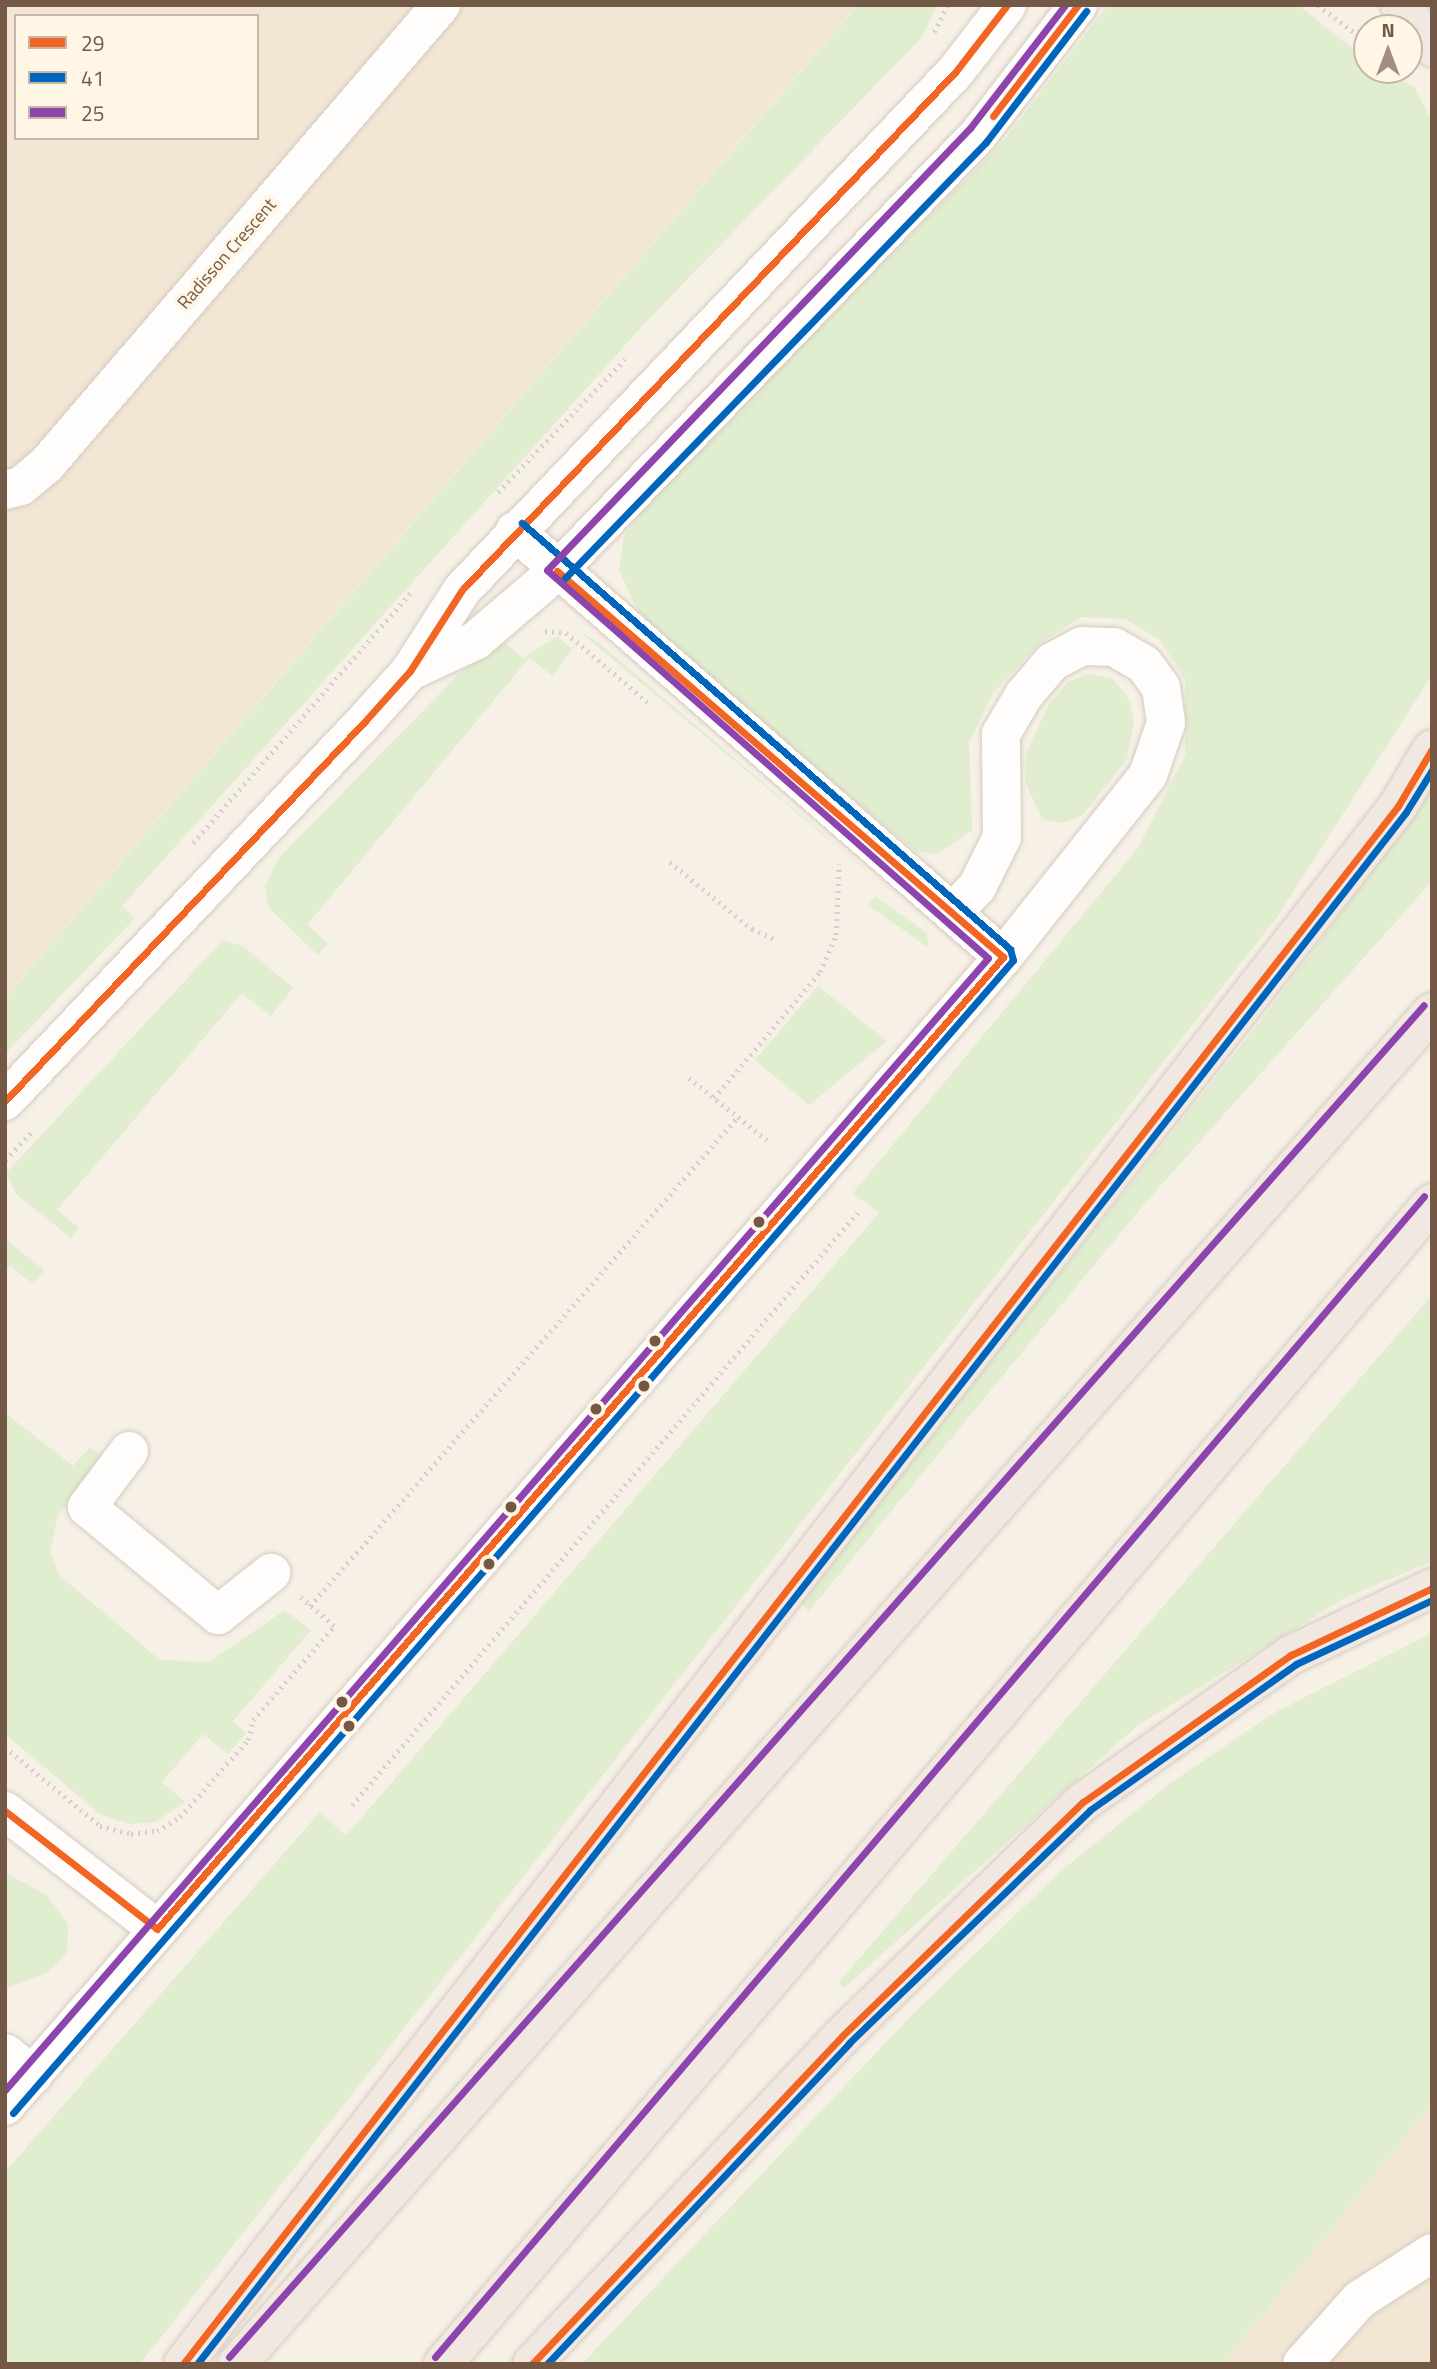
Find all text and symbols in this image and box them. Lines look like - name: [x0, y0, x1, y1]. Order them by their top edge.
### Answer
- legend: [14, 14, 259, 140]
- north arrow: [1353, 14, 1423, 84]
- text: N: [1381, 15, 1395, 44]
- text: 29: [81, 27, 105, 59]
- text: 41: [81, 62, 105, 94]
- text: 25: [81, 97, 105, 129]
- street label: Radisson Crescent: [173, 194, 281, 314]
- unlabelled marker: [752, 1215, 766, 1229]
- unlabelled marker: [648, 1334, 662, 1348]
- unlabelled marker: [637, 1379, 651, 1393]
- unlabelled marker: [589, 1402, 603, 1416]
- unlabelled marker: [504, 1500, 518, 1514]
- unlabelled marker: [482, 1557, 496, 1571]
- unlabelled marker: [335, 1695, 349, 1709]
- unlabelled marker: [342, 1719, 356, 1733]

